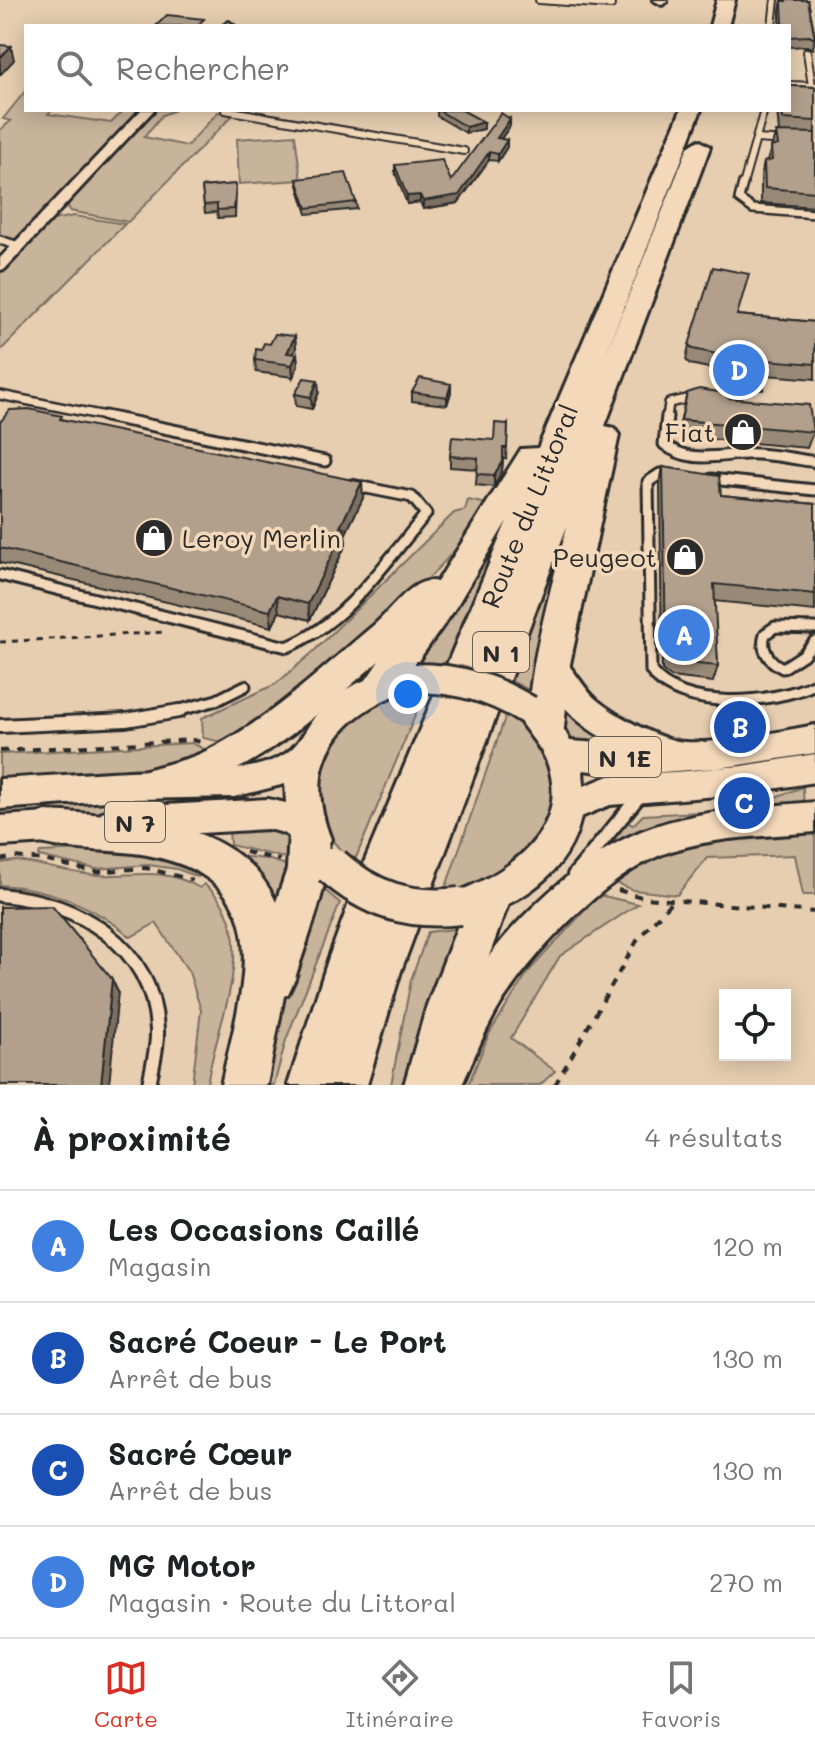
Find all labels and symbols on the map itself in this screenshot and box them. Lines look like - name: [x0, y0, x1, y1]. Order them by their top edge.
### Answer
- pin: D: [713, 340, 765, 400]
- street label: Route du Littoral: [473, 399, 585, 613]
- shop icon: Fiat: [722, 411, 764, 453]
- place label: Fiat: [665, 415, 715, 449]
- shop icon: Leroy Merlin: [133, 517, 175, 559]
- place label: Leroy Merlin: [182, 521, 341, 555]
- shop icon: Peugeot: [664, 536, 706, 578]
- place label: Peugeot: [553, 540, 657, 574]
- pin: A: [658, 605, 710, 665]
- road number: N 1: [473, 632, 529, 672]
- your location: [388, 674, 428, 714]
- pin: B: [714, 697, 766, 757]
- road number: N 1E: [589, 737, 661, 777]
- pin: C: [718, 773, 770, 833]
- road number: N 7: [105, 802, 165, 842]

